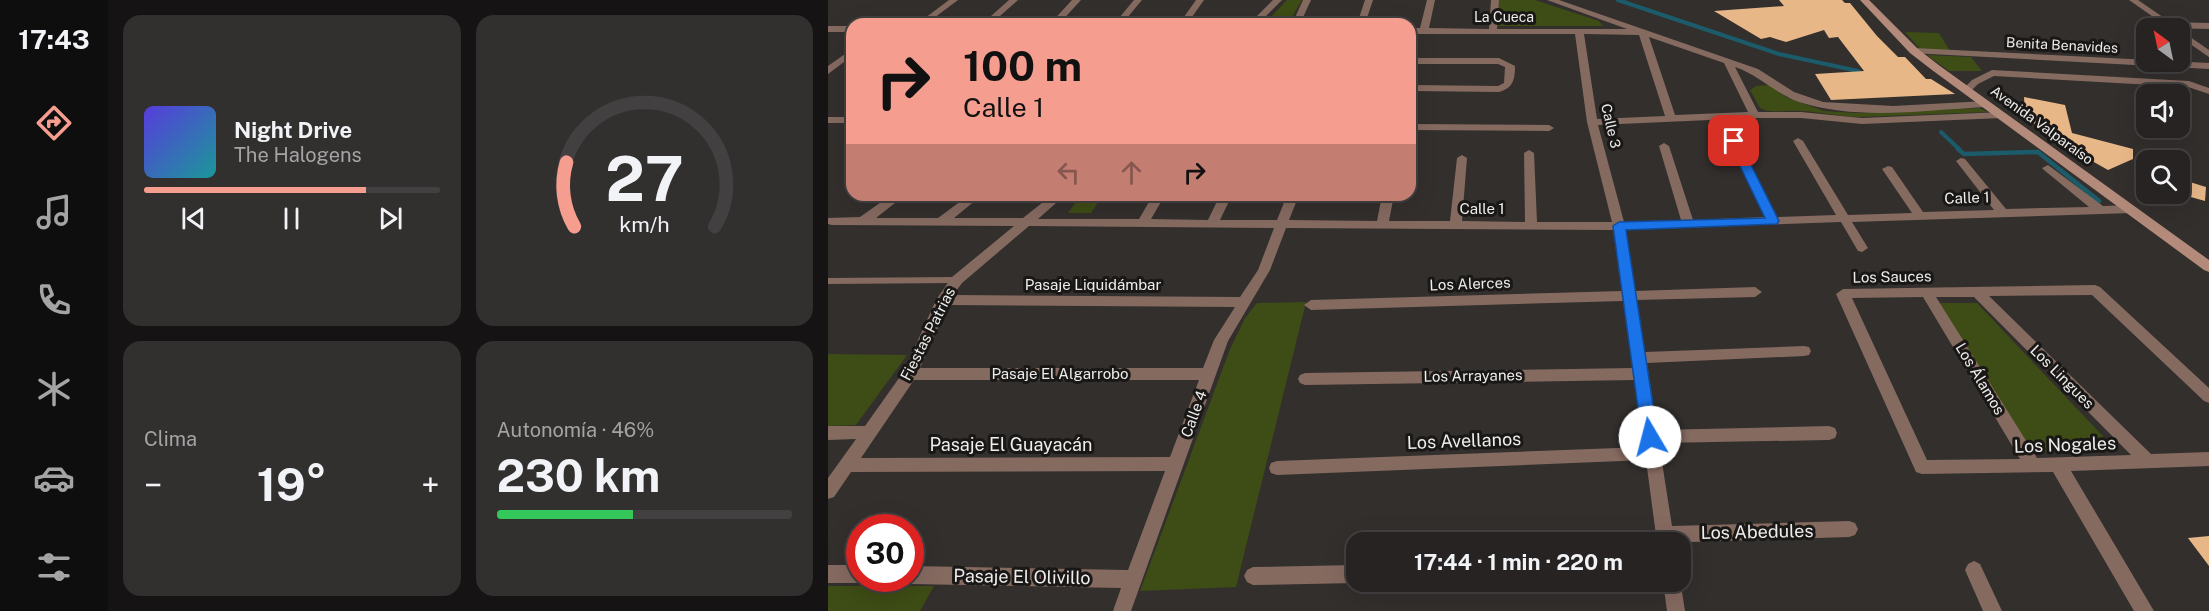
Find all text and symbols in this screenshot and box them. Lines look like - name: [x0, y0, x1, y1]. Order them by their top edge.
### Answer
- street label: La Cueca: [1474, 9, 1534, 25]
- north arrow: [2136, 18, 2190, 72]
- map controls: [2136, 18, 2190, 204]
- text: 17:43: [18, 23, 90, 55]
- street label: Benita Benavides: [2006, 34, 2118, 56]
- text: 100 m: [963, 41, 1082, 90]
- icon: right: [864, 42, 942, 120]
- street label: Avenida Valparaíso: [1988, 82, 2096, 168]
- button: sound: [2136, 84, 2190, 138]
- text: Calle 1: [963, 91, 1044, 123]
- icon: directions: [33, 102, 75, 144]
- street label: Calle 3: [1598, 102, 1624, 150]
- pin: [1708, 115, 1759, 166]
- text: Night Drive: [234, 117, 352, 143]
- icon: arrive: [1717, 124, 1750, 157]
- text: The Halogens: [234, 143, 362, 167]
- text: 27: [605, 143, 684, 216]
- button: search: [2136, 150, 2190, 204]
- icon: left: [1052, 156, 1085, 189]
- icon: ahead: [1115, 156, 1148, 189]
- icon: right: [1178, 156, 1211, 189]
- street label: Calle 1: [1944, 188, 1990, 207]
- icon: music: [33, 191, 75, 233]
- street label: Calle 1: [1459, 200, 1505, 217]
- icon: previous: [177, 202, 210, 235]
- icon: pause: [275, 202, 308, 235]
- icon: next: [374, 202, 407, 235]
- text: km/h: [619, 213, 669, 238]
- street label: Los Sauces: [1852, 267, 1932, 286]
- street label: Los Alerces: [1429, 274, 1511, 293]
- street label: Pasaje Liquidámbar: [1025, 276, 1161, 293]
- icon: phone: [33, 279, 75, 321]
- street label: Fiestas Patrias: [897, 284, 958, 383]
- street label: Los Álamos: [1952, 340, 2008, 418]
- street label: Los Lingues: [2027, 341, 2098, 412]
- street label: Pasaje El Algarrobo: [991, 365, 1129, 382]
- street label: Los Arrayanes: [1423, 366, 1523, 385]
- icon: climate: [33, 368, 75, 410]
- street label: Calle 4: [1177, 388, 1210, 440]
- position arrow: [1618, 405, 1682, 469]
- text: Autonomía · 46%: [497, 418, 654, 442]
- text: Clima: [144, 427, 197, 451]
- street label: Los Avellanos: [1406, 428, 1522, 453]
- street label: Los Nogales: [2013, 432, 2116, 457]
- street label: Pasaje El Guayacán: [930, 434, 1092, 455]
- text: 230 km: [497, 449, 660, 502]
- icon: car: [33, 457, 75, 499]
- text: 19°: [257, 458, 327, 511]
- text: −: [144, 466, 162, 504]
- text: +: [421, 466, 440, 504]
- speed limit sign: 30: [846, 514, 924, 592]
- street label: Los Abedules: [1700, 520, 1814, 543]
- icon: filters: [33, 546, 75, 588]
- text: 17:44 · 1 min · 220 m: [1414, 549, 1623, 575]
- street label: Pasaje El Olivillo: [953, 565, 1091, 588]

